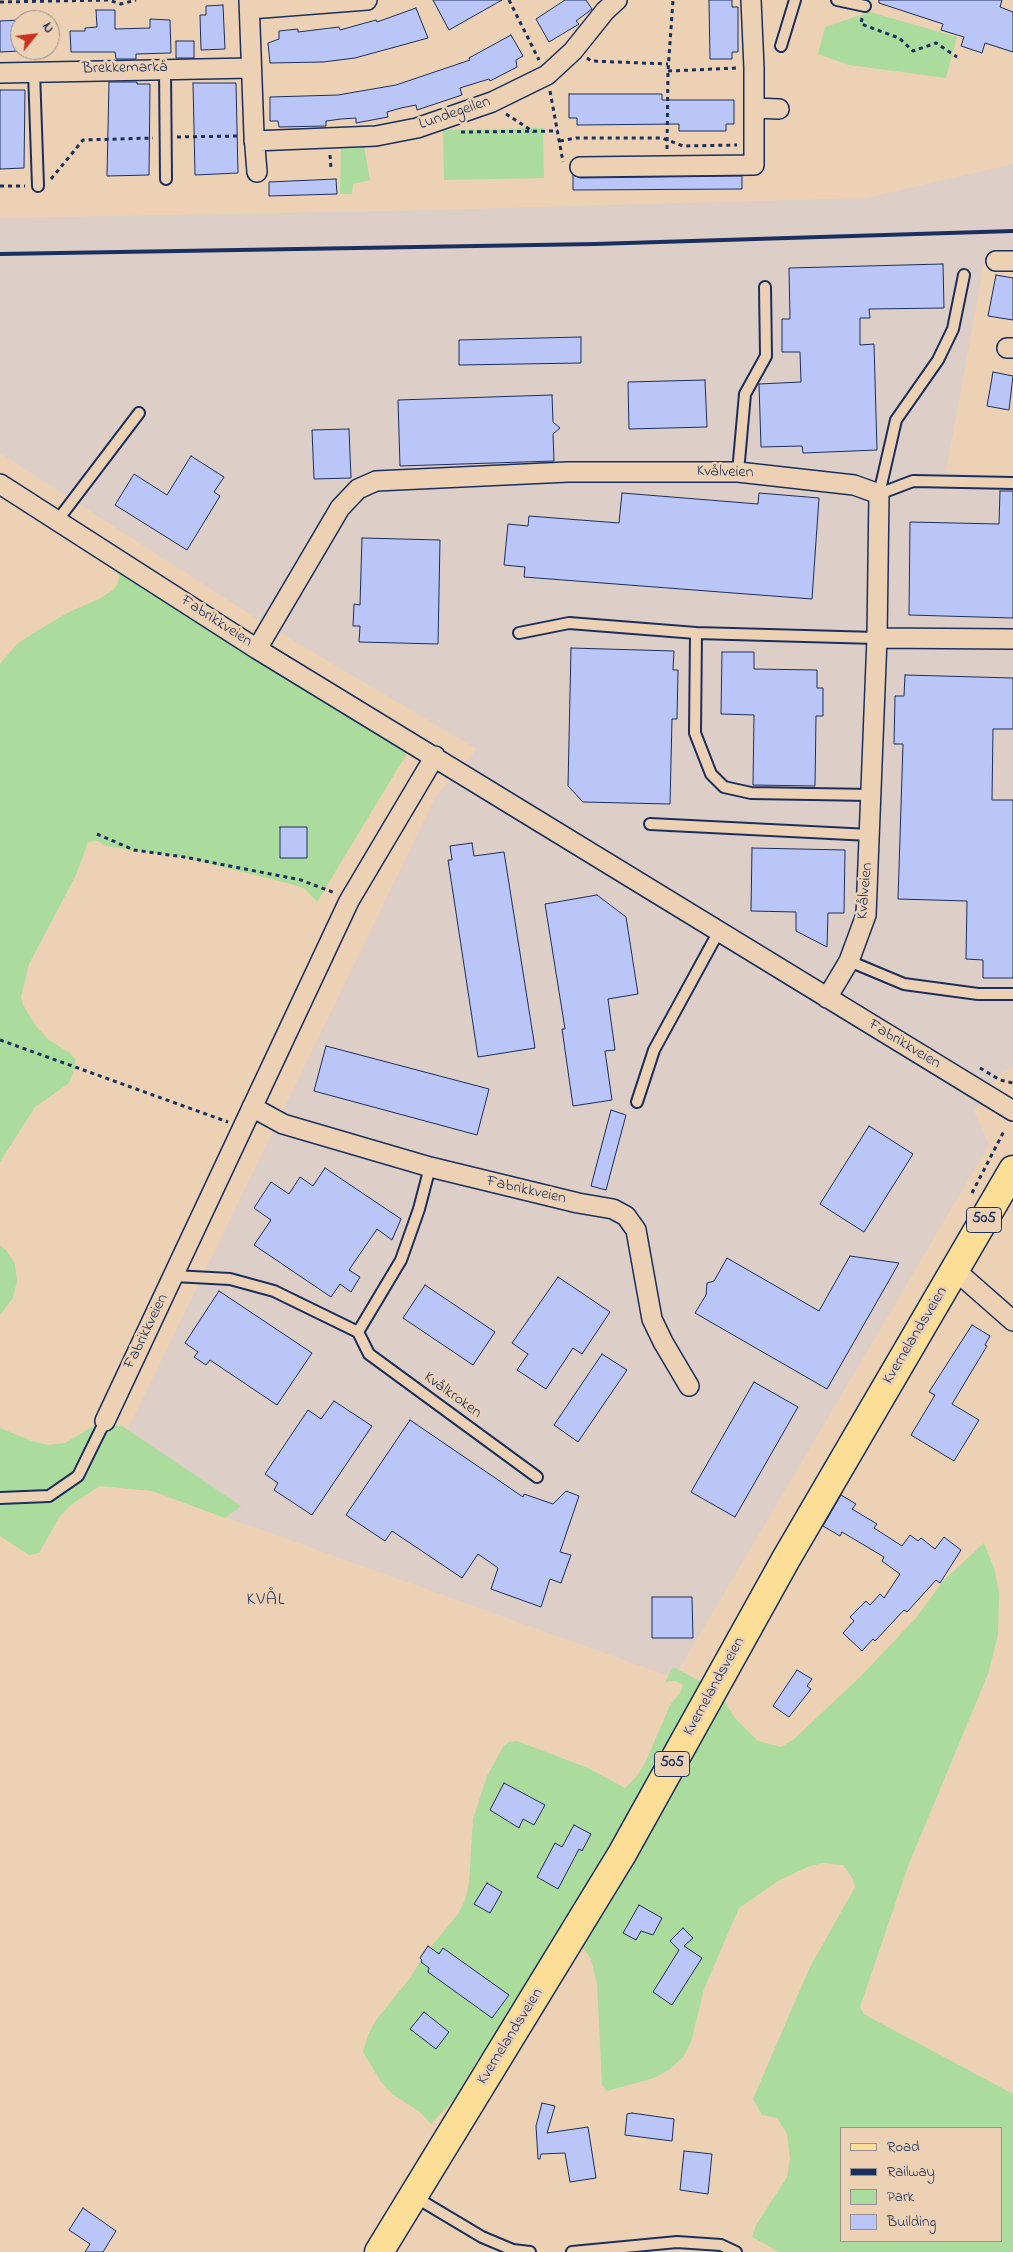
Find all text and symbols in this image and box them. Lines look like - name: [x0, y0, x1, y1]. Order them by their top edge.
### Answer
- north arrow: [10, 10, 60, 60]
- text: N: [36, 19, 59, 37]
- street label: Brekkemarkå: [82, 59, 168, 79]
- street label: Lundegeilen: [417, 93, 493, 135]
- street label: Kvålveien: [696, 462, 754, 484]
- street label: Fabrikkveien: [177, 592, 255, 652]
- street label: Kvålveien: [854, 862, 878, 920]
- street label: Fabrikkveien: [864, 1016, 944, 1074]
- street label: Fabrikkveien: [484, 1173, 568, 1209]
- road number: 505: [966, 1208, 1002, 1232]
- street label: Kvernelandsveien: [880, 1284, 952, 1388]
- street label: Fabrikkveien: [121, 1291, 173, 1373]
- street label: Kvålkroken: [419, 1369, 485, 1423]
- district label: KVÅL: [246, 1590, 286, 1612]
- street label: Kvernelandsveien: [680, 1634, 750, 1740]
- road number: 505: [654, 1752, 690, 1776]
- street label: Kvernelandsveien: [474, 1985, 548, 2089]
- legend: [840, 2127, 1003, 2242]
- text: Road: [887, 2136, 920, 2158]
- text: Railway: [887, 2161, 935, 2183]
- text: Park: [887, 2186, 914, 2208]
- text: Building: [887, 2211, 936, 2233]

